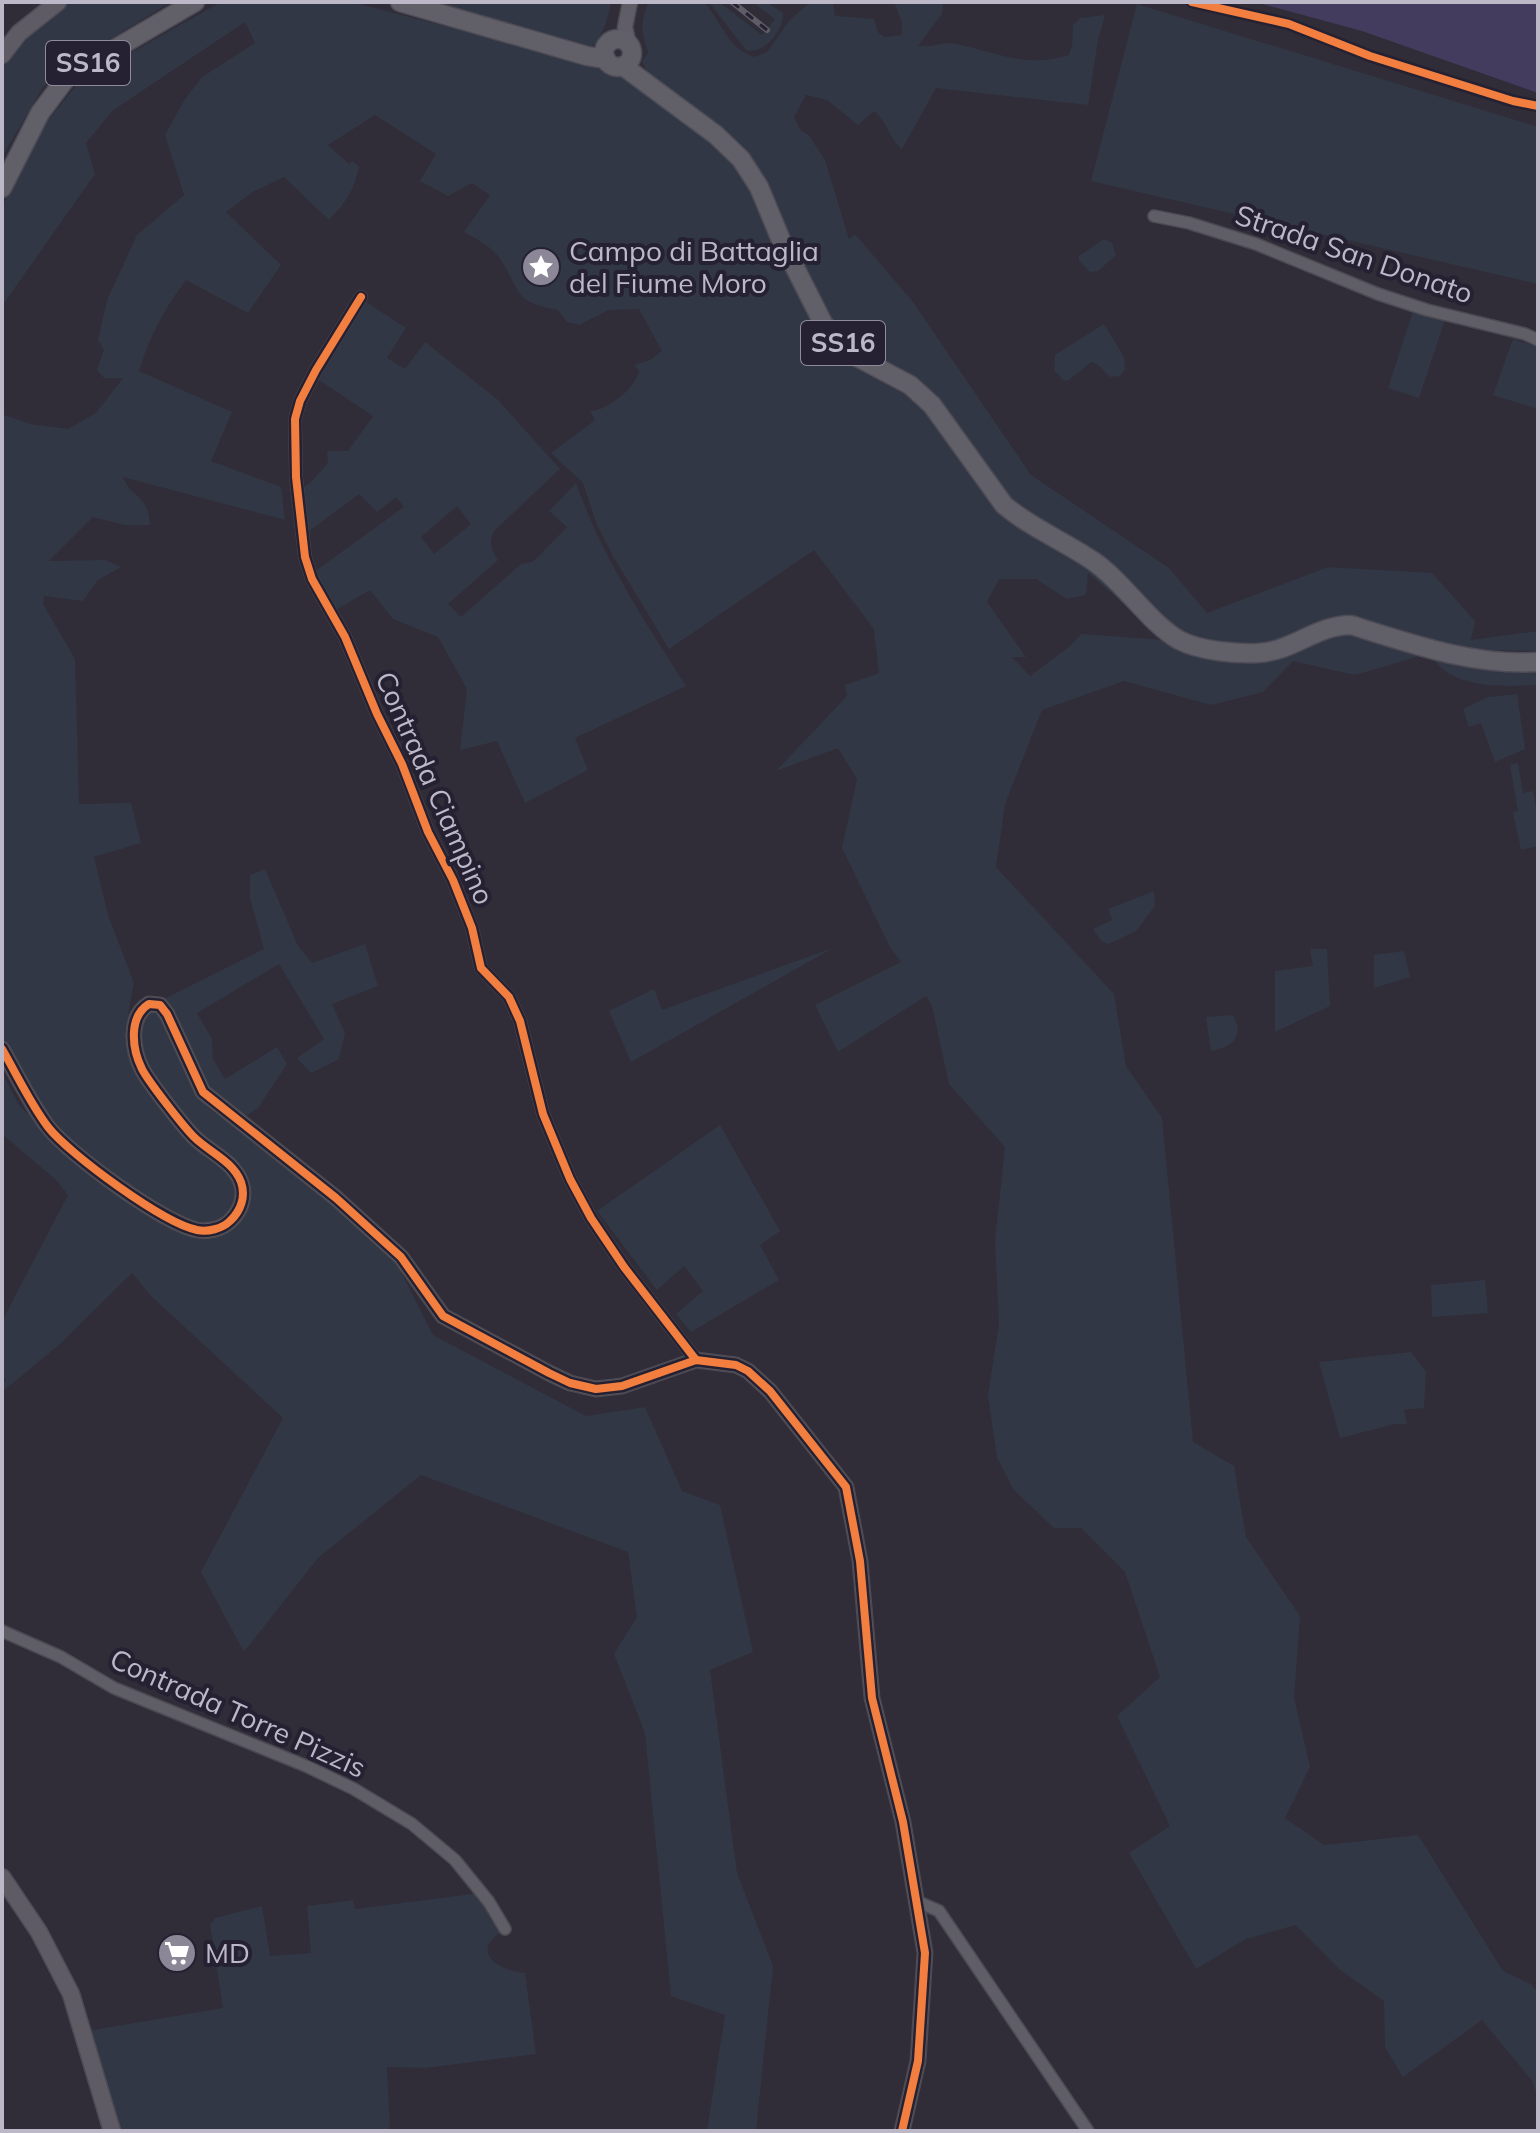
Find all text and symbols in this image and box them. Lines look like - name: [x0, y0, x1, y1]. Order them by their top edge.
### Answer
- road number: SS16: [46, 41, 130, 85]
- street label: Strada San Donato: [1231, 197, 1477, 311]
- place label: Campo di Battaglia del Fiume Moro: [569, 233, 819, 300]
- place icon: Campo di Battaglia del Fiume Moro: [520, 246, 562, 288]
- road number: SS16: [801, 321, 885, 365]
- street label: Contrada Ciampino: [368, 666, 503, 910]
- street label: Contrada Torre Pizzis: [105, 1640, 371, 1785]
- supermarket icon: MD: [156, 1932, 198, 1974]
- place label: MD: [205, 1935, 250, 1970]

